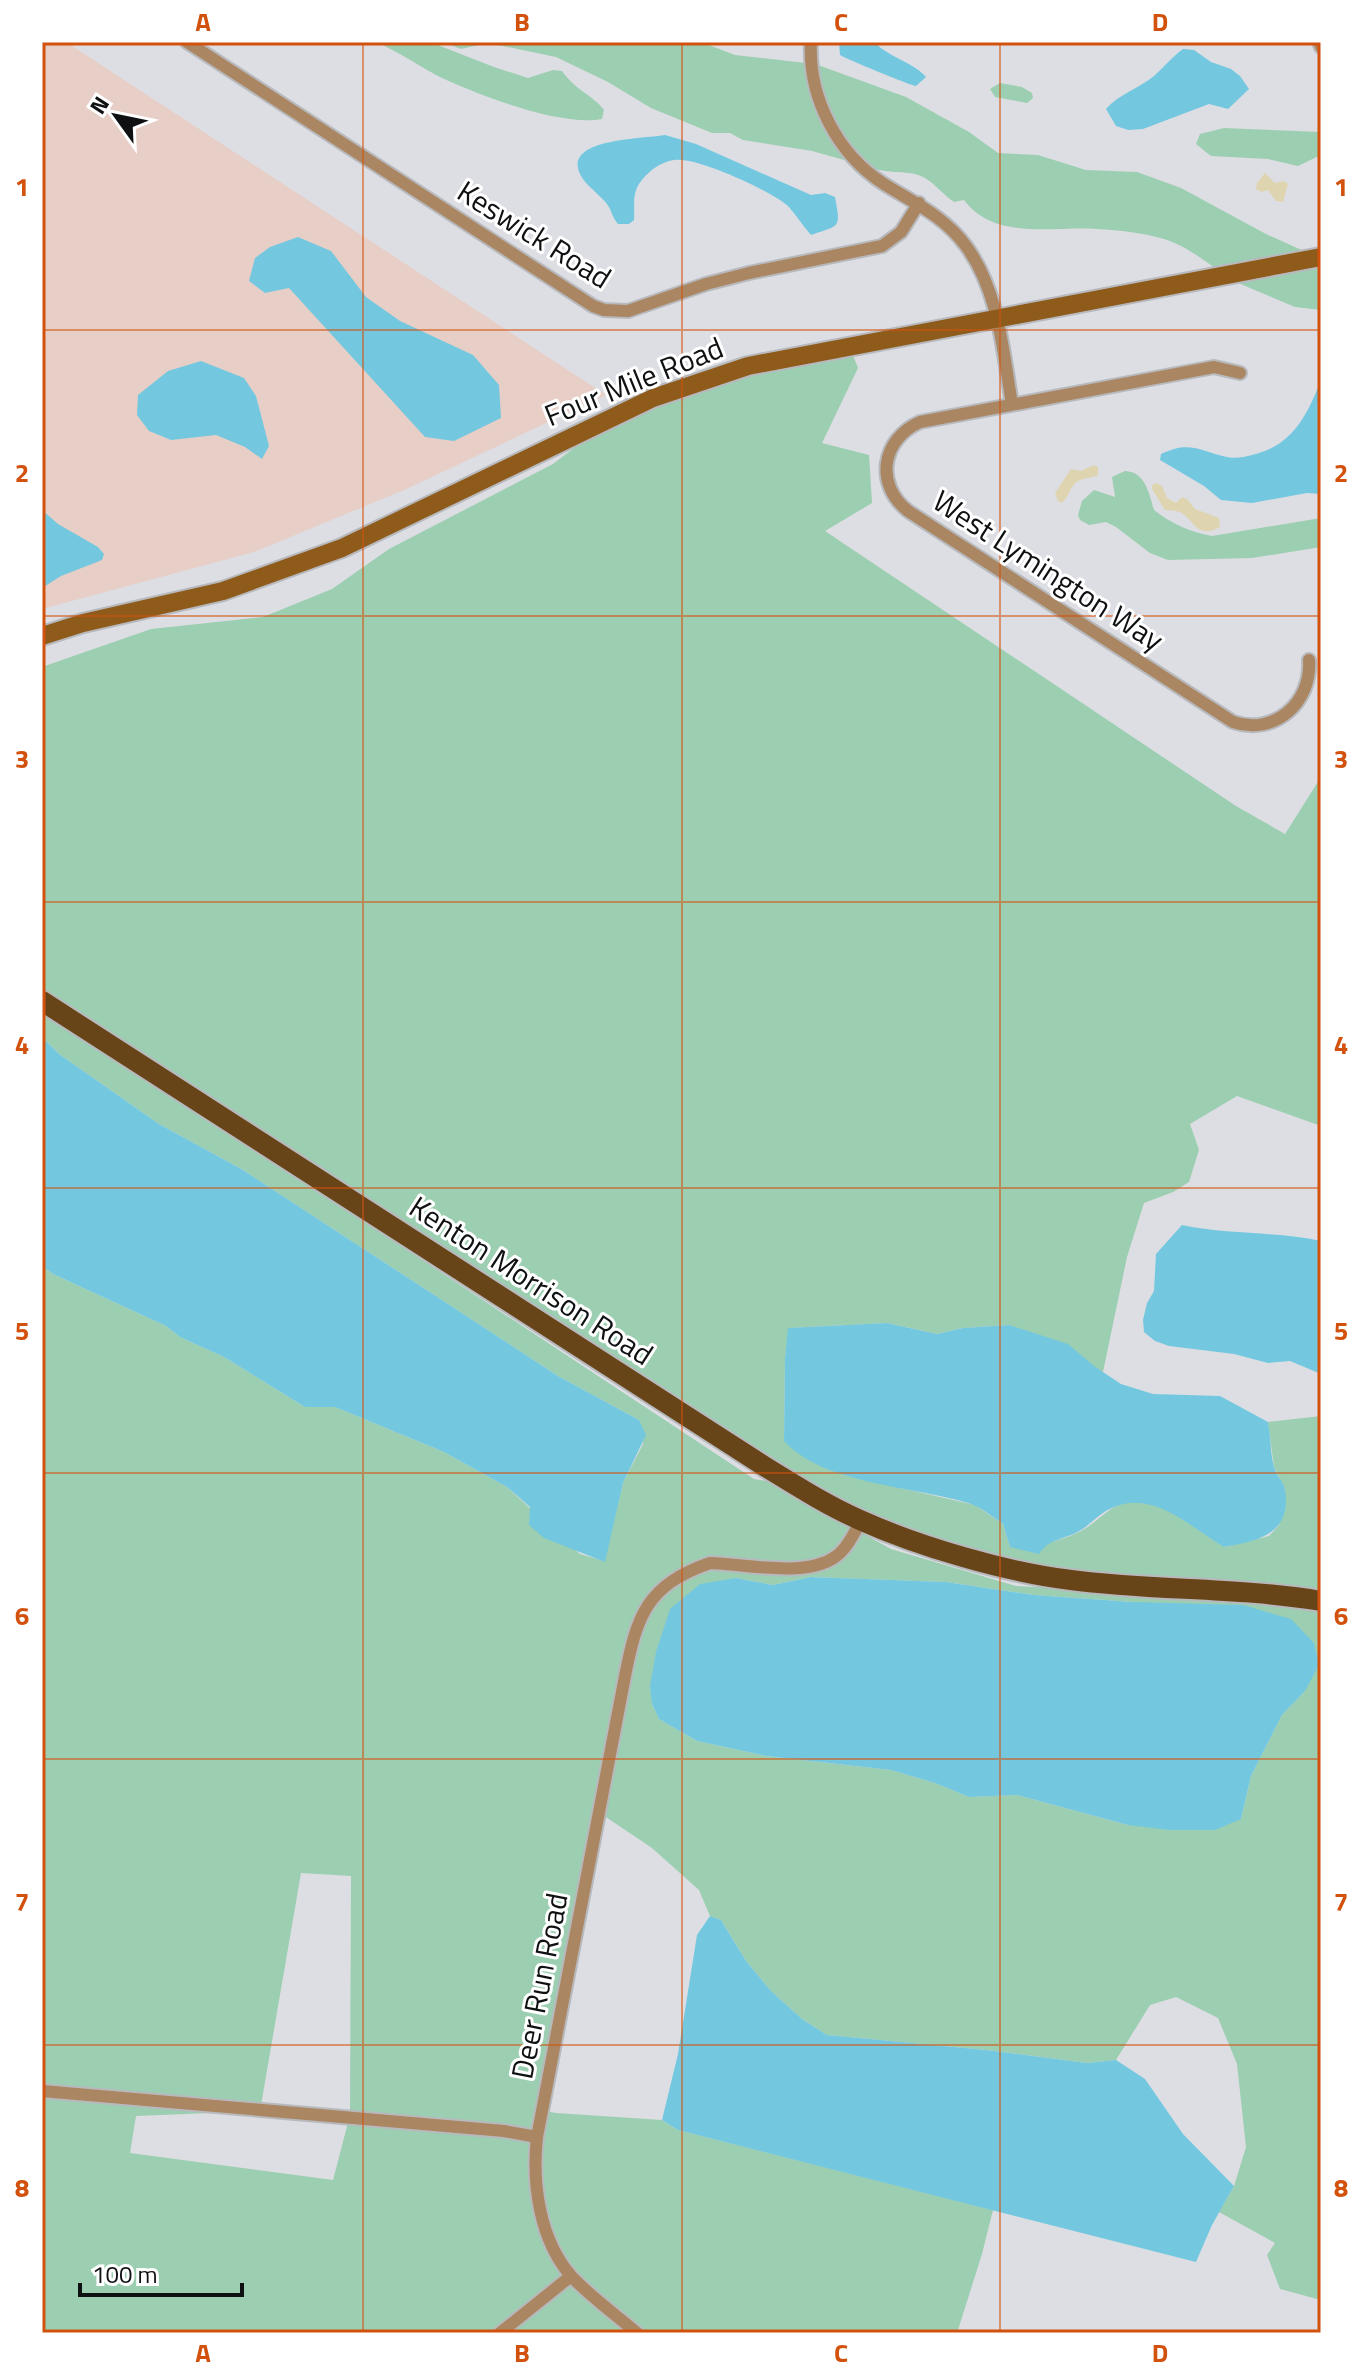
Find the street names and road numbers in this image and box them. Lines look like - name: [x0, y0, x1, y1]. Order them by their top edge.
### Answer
- street label: Keswick Road: [449, 169, 621, 300]
- street label: Four Mile Road: [537, 324, 730, 438]
- street label: West Lymington Way: [924, 478, 1173, 662]
- street label: Kenton Morrison Road: [401, 1184, 663, 1376]
- street label: Deer Run Road: [498, 1889, 580, 2083]

